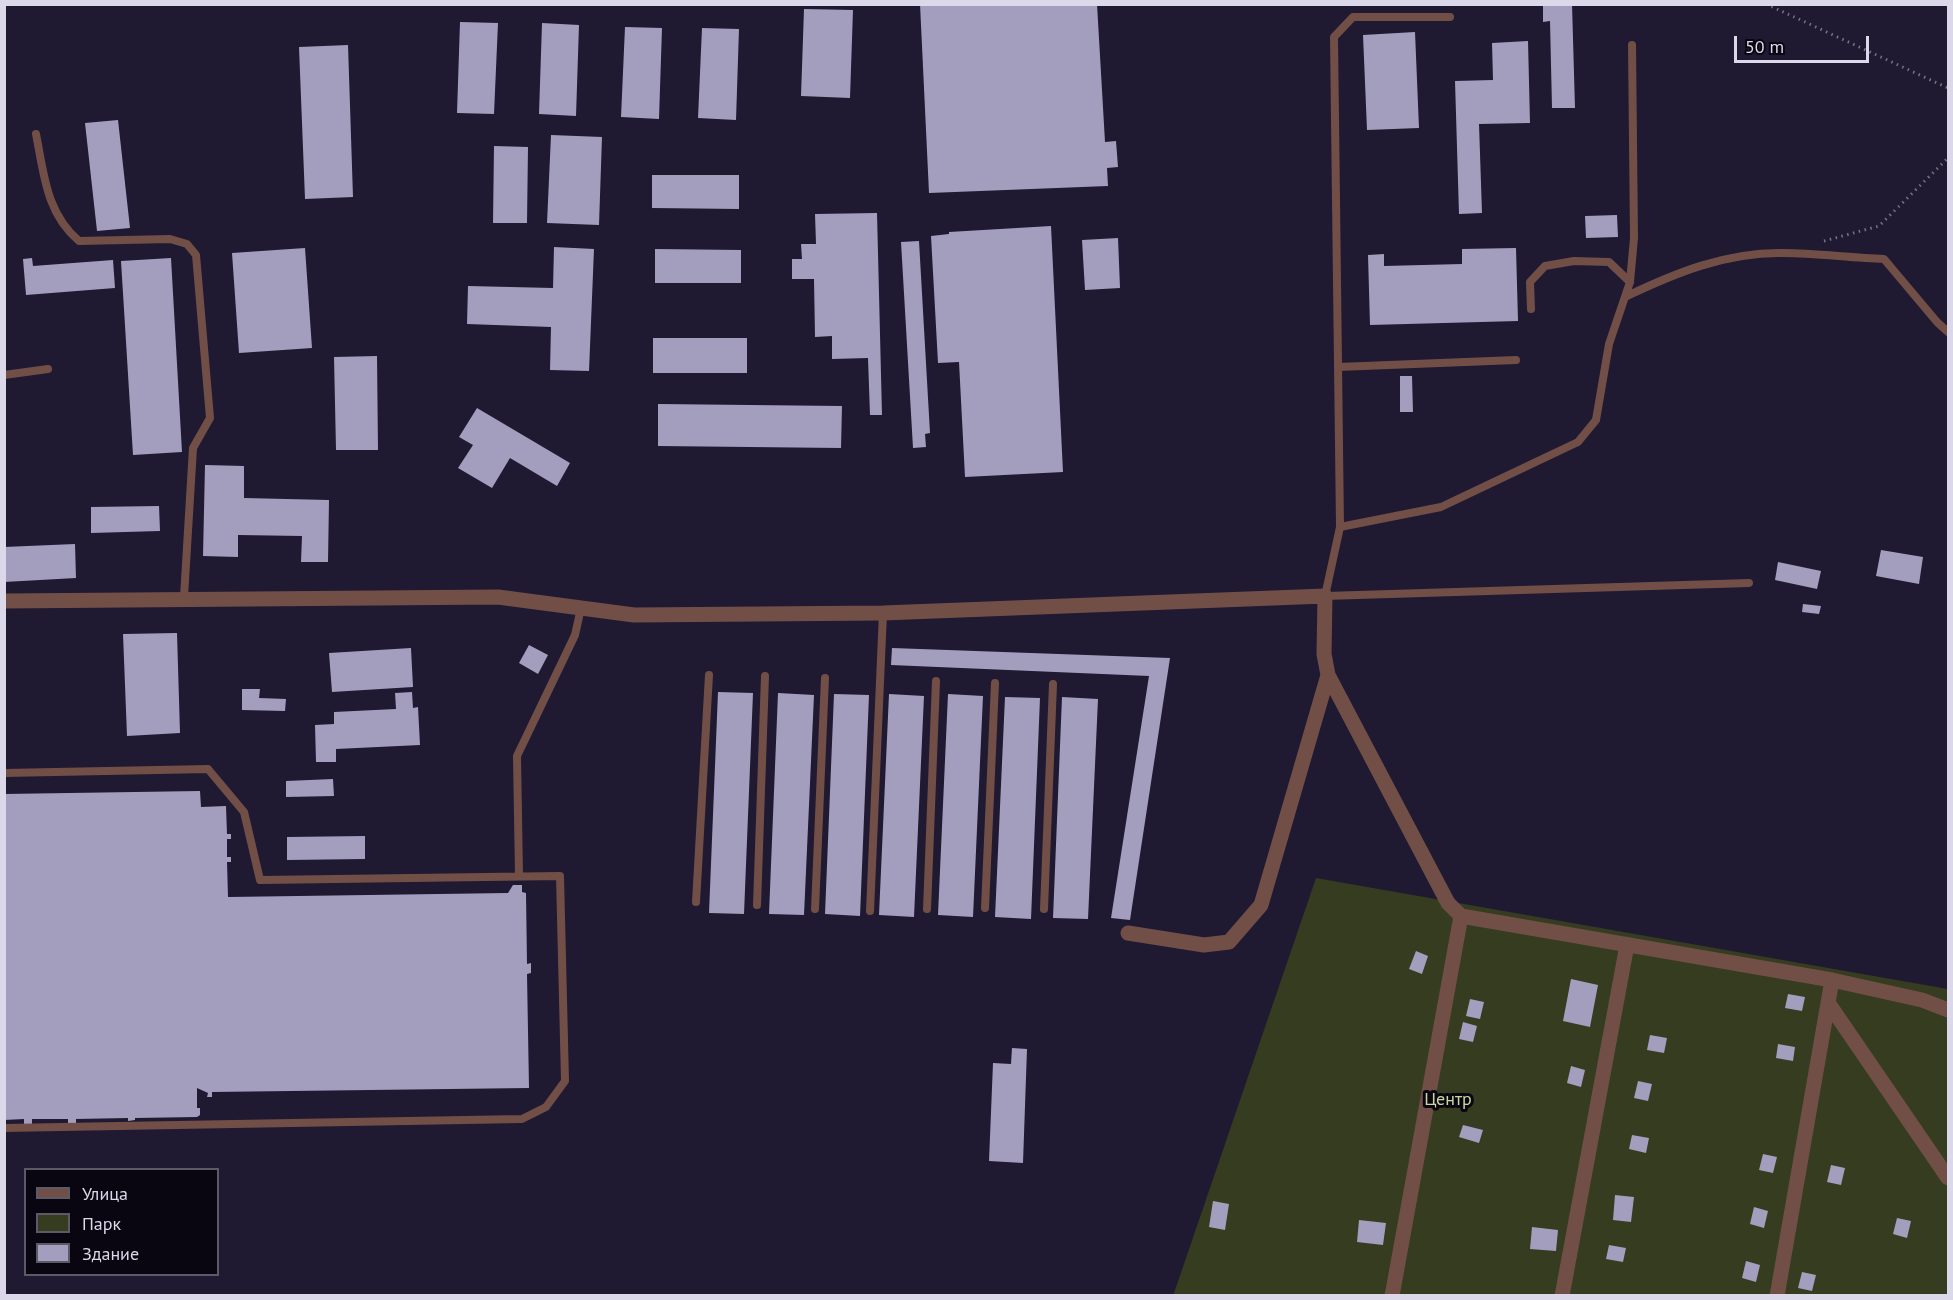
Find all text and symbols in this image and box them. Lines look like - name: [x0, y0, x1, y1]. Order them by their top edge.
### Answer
- scale bar: [1737, 24, 1872, 62]
- text: 50 m: [1745, 35, 1784, 58]
- park label: Центр: [1424, 1089, 1472, 1111]
- legend: [24, 1168, 219, 1276]
- text: Улица: [82, 1182, 128, 1205]
- text: Парк: [82, 1212, 121, 1235]
- text: Здание: [82, 1242, 139, 1265]

